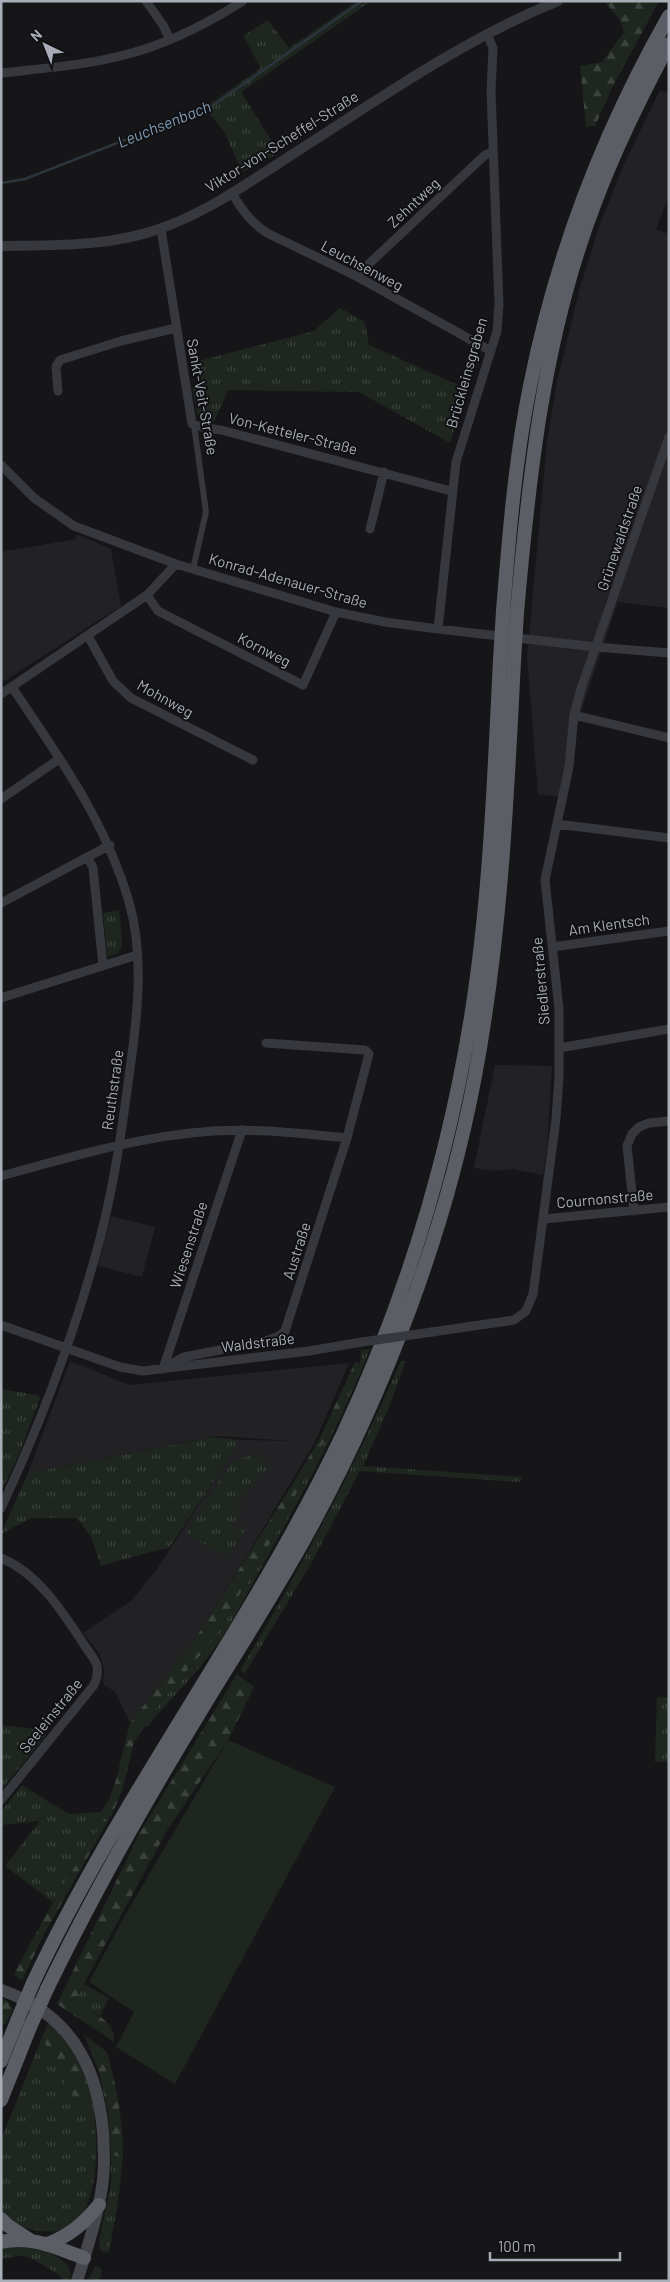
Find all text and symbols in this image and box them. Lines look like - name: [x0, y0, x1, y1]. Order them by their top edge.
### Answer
- north arrow: [20, 20, 70, 70]
- text: N: [27, 26, 45, 45]
- street label: Viktor-von-Scheffel-Straße: [202, 87, 361, 196]
- water label: Leuchsenbach: [114, 96, 213, 151]
- street label: Zehntweg: [384, 174, 443, 231]
- street label: Leuchsenweg: [318, 236, 407, 294]
- street label: Brückleinsgraben: [442, 315, 490, 430]
- street label: Sankt-Veit-Straße: [184, 337, 222, 456]
- street label: Von-Ketteler-Straße: [227, 408, 360, 458]
- street label: Grünewaldstraße: [593, 482, 646, 593]
- street label: Konrad-Adenauer-Straße: [207, 549, 370, 611]
- street label: Kornweg: [235, 628, 294, 670]
- street label: Mohnweg: [134, 675, 197, 721]
- street label: Am Klentsch: [567, 909, 651, 939]
- street label: Siedlerstraße: [527, 937, 553, 1026]
- street label: Reuthstraße: [97, 1049, 127, 1131]
- street label: Cournonstraße: [556, 1185, 654, 1211]
- street label: Wiesenstraße: [166, 1199, 211, 1290]
- street label: Austraße: [278, 1220, 314, 1282]
- street label: Waldstraße: [220, 1329, 296, 1355]
- street label: Seeleinstraße: [15, 1675, 86, 1756]
- scale bar: [490, 2230, 620, 2262]
- text: 100 m: [498, 2237, 536, 2255]

